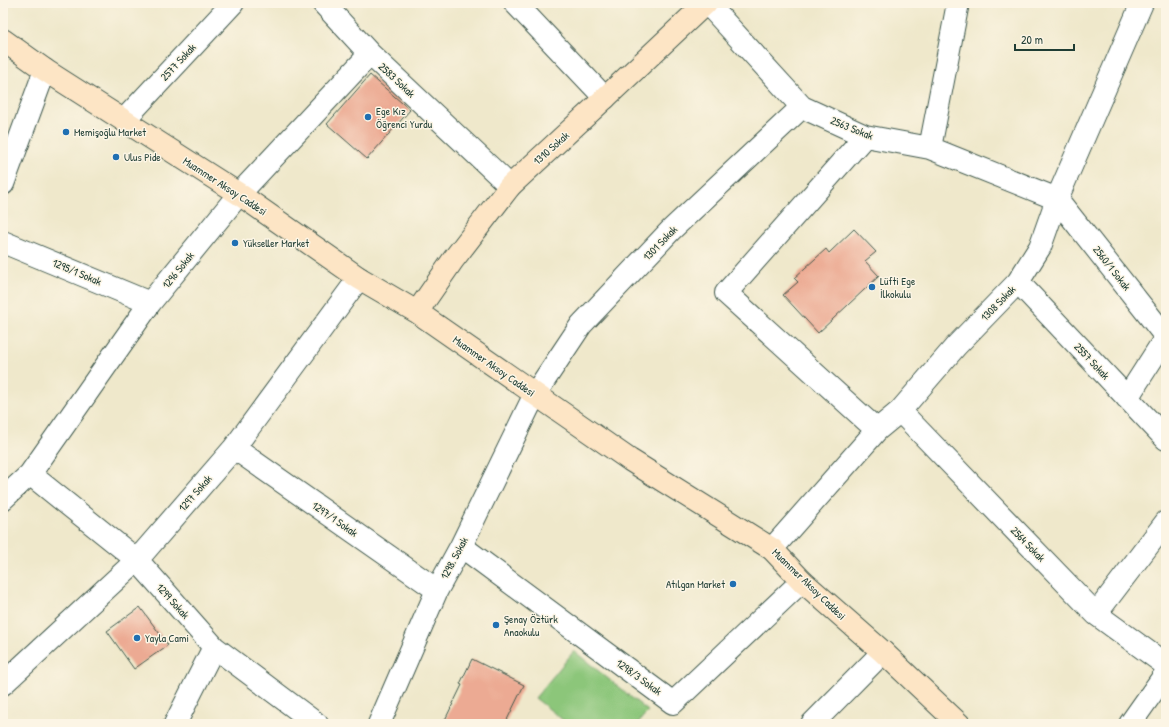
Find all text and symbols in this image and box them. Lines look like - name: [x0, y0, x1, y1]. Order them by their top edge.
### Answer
- scale bar: [1015, 26, 1074, 52]
- text: 20 m: [1021, 31, 1043, 48]
- street label: 2577 Sokak: [157, 40, 199, 84]
- street label: 2583 Sokak: [376, 60, 419, 101]
- place label: Ege Kız Öğrenci Yurdu: [376, 104, 433, 131]
- marker: Ege Kız Öğrenci Yurdu: [363, 112, 373, 122]
- street label: 2563 Sokak: [829, 113, 876, 143]
- place label: Memişoğlu Market: [74, 125, 146, 139]
- marker: Memişoğlu Market: [61, 127, 71, 137]
- street label: 1310 Sokak: [530, 128, 572, 168]
- place label: Ulus Pide: [124, 150, 161, 164]
- marker: Ulus Pide: [111, 152, 121, 162]
- street label: Muammer Aksoy Caddesi: [180, 154, 270, 218]
- street label: 1301 Sokak: [640, 222, 680, 263]
- place label: Yükseller Market: [243, 236, 309, 250]
- marker: Yükseller Market: [230, 238, 240, 248]
- street label: 2560/1 Sokak: [1090, 243, 1134, 294]
- street label: 1296 Sokak: [159, 249, 197, 291]
- street label: 1295/1 Sokak: [50, 255, 104, 289]
- place label: Lüfti Ege İlkokulu: [880, 274, 916, 301]
- marker: Lüfti Ege İlkokulu: [867, 282, 877, 292]
- street label: 1308 Sokak: [978, 282, 1019, 324]
- street label: Muammer Aksoy Caddesi: [450, 332, 538, 400]
- street label: 2557 Sokak: [1071, 340, 1113, 383]
- street label: 1297 Sokak: [175, 471, 215, 514]
- street label: 1297/1 Sokak: [309, 498, 361, 540]
- street label: 2564 Sokak: [1008, 523, 1049, 565]
- street label: 1298. Sokak: [437, 534, 471, 581]
- street label: Muammer Aksoy Caddesi: [769, 545, 849, 623]
- place label: Atılgan Market: [666, 577, 725, 591]
- marker: Atılgan Market: [728, 579, 738, 589]
- street label: 1299 Sokak: [154, 580, 193, 622]
- place label: Şenay Öztürk Anaokulu: [504, 612, 558, 639]
- marker: Şenay Öztürk Anaokulu: [491, 620, 501, 630]
- place label: Yayla Cami: [145, 631, 189, 645]
- marker: Yayla Cami: [132, 633, 142, 643]
- street label: 1298/3 Sokak: [613, 656, 665, 698]

